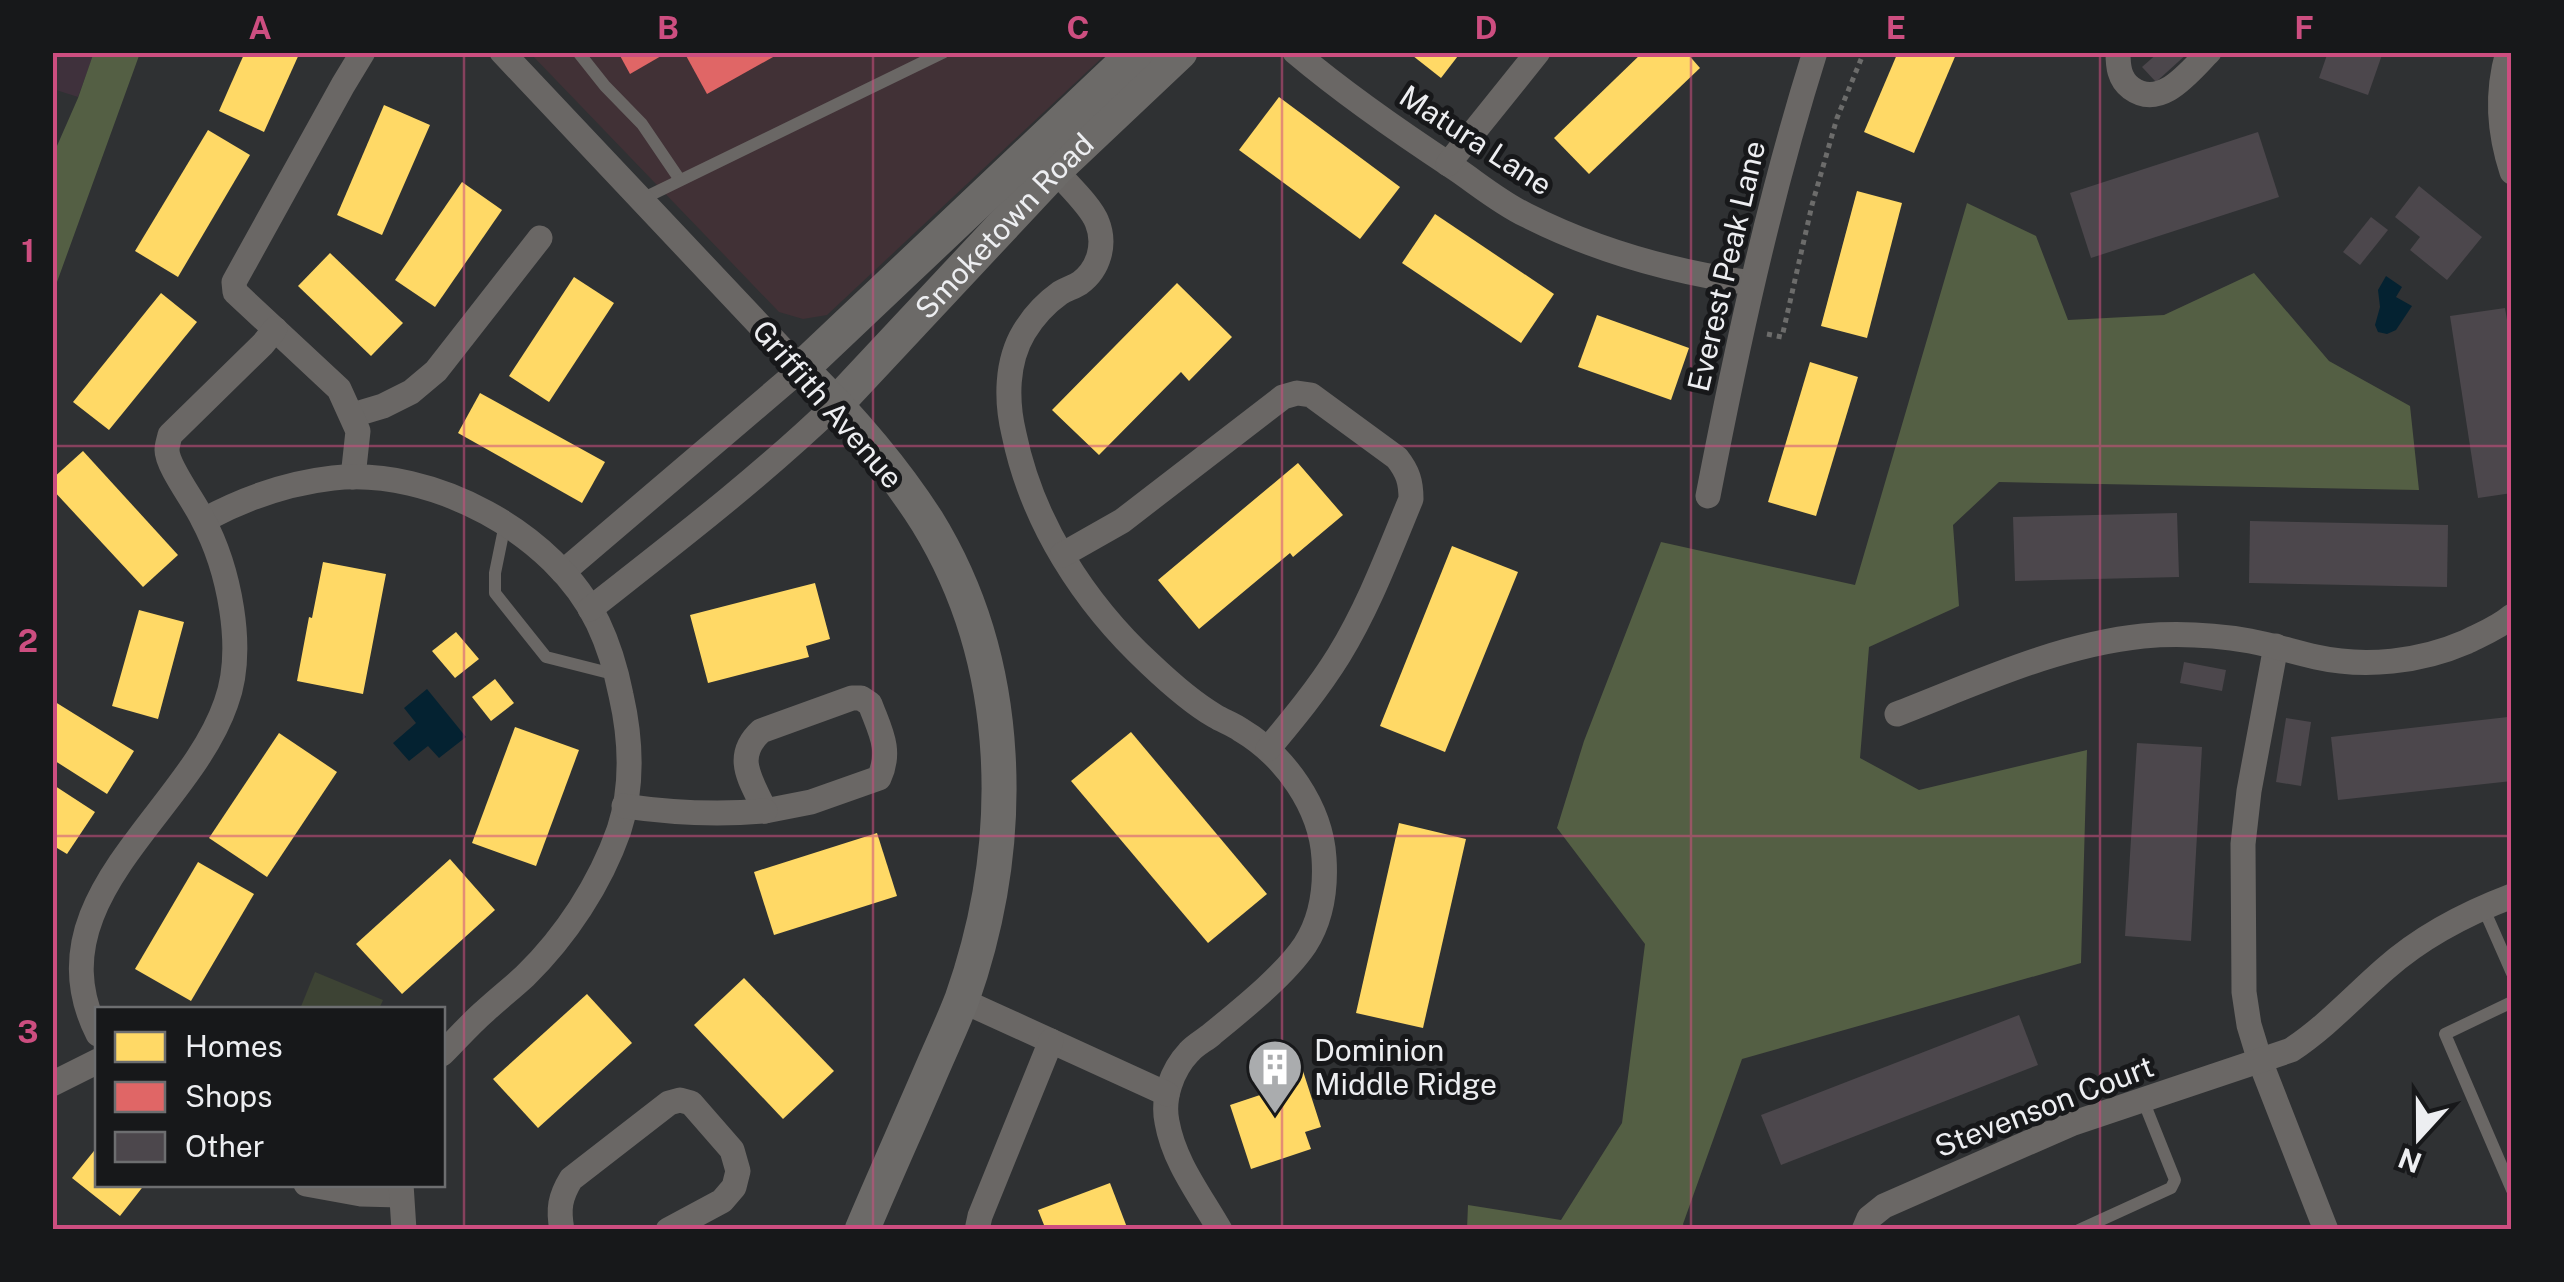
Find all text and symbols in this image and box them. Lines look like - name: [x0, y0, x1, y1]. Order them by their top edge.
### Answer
- text: A: [248, 9, 272, 46]
- text: B: [657, 9, 679, 46]
- text: C: [1067, 9, 1089, 46]
- text: D: [1474, 9, 1498, 46]
- text: E: [1886, 9, 1906, 46]
- text: F: [2294, 9, 2314, 46]
- street label: Matura Lane: [1393, 77, 1559, 203]
- street label: Smoketown Road: [907, 125, 1101, 326]
- street label: Everest Peak Lane: [1680, 137, 1772, 395]
- text: 1: [21, 232, 35, 269]
- street label: Griffith Avenue: [745, 313, 911, 495]
- text: 2: [18, 622, 38, 659]
- legend: [95, 1007, 445, 1187]
- text: 3: [17, 1013, 39, 1050]
- text: Homes: [185, 1028, 283, 1064]
- place label: Dominion Middle Ridge: [1314, 1032, 1497, 1102]
- building icon: Dominion Middle Ridge: [1245, 1037, 1305, 1116]
- street label: Stevenson Court: [1930, 1048, 2158, 1164]
- text: Shops: [185, 1078, 272, 1114]
- north arrow: [2369, 1087, 2469, 1187]
- text: Other: [185, 1128, 265, 1164]
- text: N: [2394, 1141, 2426, 1180]

